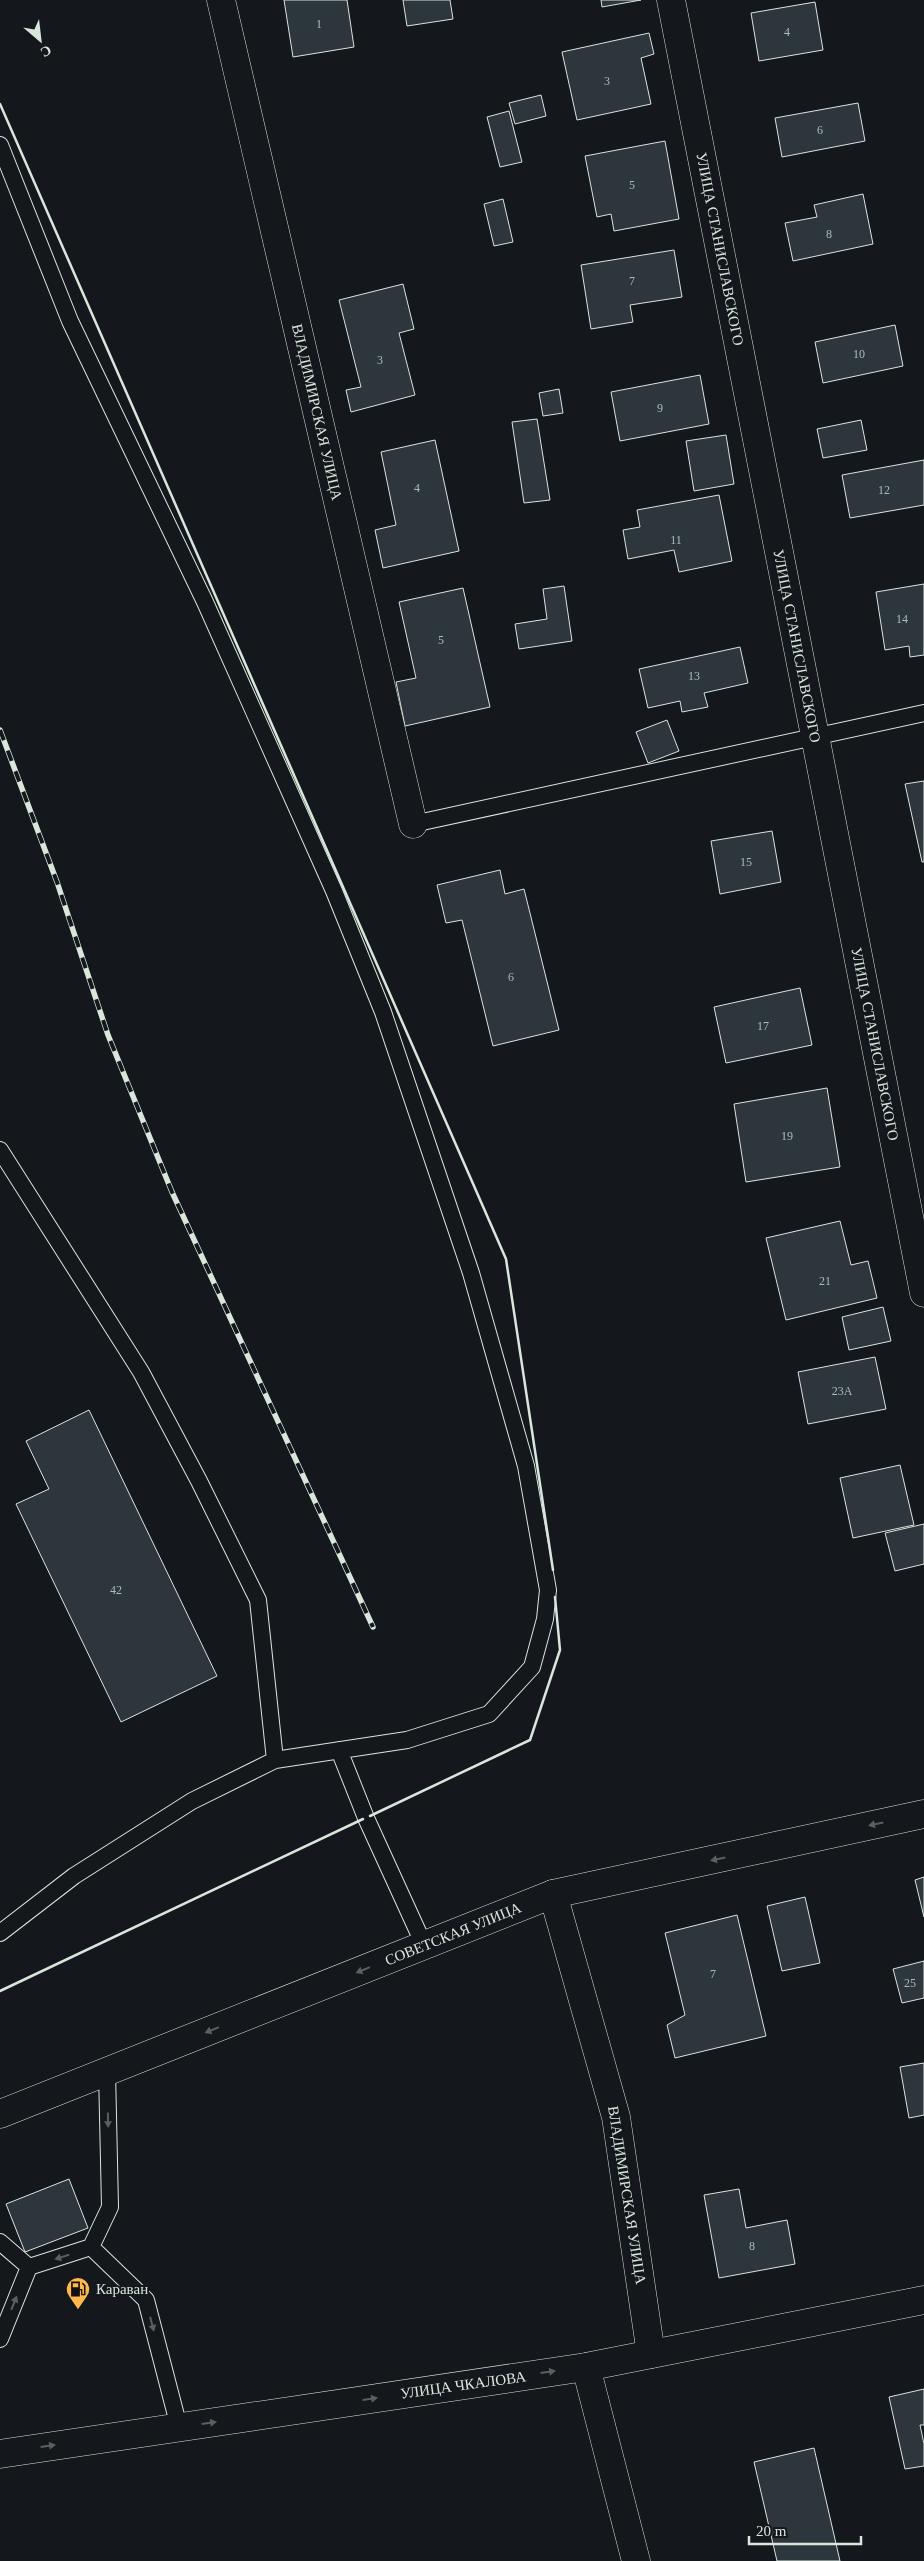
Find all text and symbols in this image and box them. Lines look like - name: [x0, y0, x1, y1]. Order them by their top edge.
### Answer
- north arrow: [15, 15, 65, 65]
- house number: 1: [316, 17, 322, 31]
- house number: 4: [784, 25, 790, 39]
- text: С: [38, 42, 54, 60]
- house number: 3: [604, 74, 610, 88]
- house number: 6: [817, 123, 823, 137]
- street label: УЛИЦА СТАНИСЛАВСКОГО: [693, 151, 747, 347]
- house number: 5: [629, 178, 635, 192]
- house number: 8: [826, 227, 832, 241]
- house number: 7: [629, 274, 635, 288]
- street label: ВЛАДИМИРСКАЯ УЛИЦА: [289, 322, 345, 502]
- house number: 10: [853, 347, 865, 361]
- house number: 3: [377, 353, 383, 367]
- house number: 9: [657, 401, 663, 415]
- house number: 4: [414, 481, 420, 495]
- house number: 12: [878, 483, 890, 497]
- house number: 11: [670, 533, 682, 547]
- street label: УЛИЦА СТАНИСЛАВСКОГО: [770, 548, 824, 744]
- house number: 14: [896, 612, 908, 626]
- house number: 5: [438, 633, 444, 647]
- house number: 13: [688, 669, 700, 683]
- house number: 15: [740, 855, 752, 869]
- street label: УЛИЦА СТАНИСЛАВСКОГО: [848, 946, 902, 1142]
- house number: 6: [508, 970, 514, 984]
- house number: 17: [757, 1019, 769, 1033]
- house number: 19: [781, 1129, 793, 1143]
- house number: 21: [819, 1274, 831, 1288]
- house number: 23А: [832, 1384, 853, 1398]
- house number: 42: [110, 1583, 122, 1597]
- one-way arrow: [869, 1820, 884, 1828]
- one-way arrow: [709, 1855, 725, 1863]
- street label: СОВЕТСКАЯ УЛИЦА: [383, 1899, 524, 1969]
- one-way arrow: [356, 1966, 370, 1974]
- house number: 7: [710, 1967, 716, 1981]
- house number: 25: [904, 1976, 916, 1990]
- one-way arrow: [205, 2026, 219, 2034]
- street label: ВЛАДИМИРСКАЯ УЛИЦА: [605, 2105, 649, 2285]
- one-way arrow: [104, 2112, 112, 2128]
- house number: 8: [749, 2239, 755, 2253]
- one-way arrow: [54, 2253, 69, 2261]
- fuel station icon: Караван: [65, 2276, 91, 2310]
- place label: Караван: [96, 2281, 148, 2297]
- one-way arrow: [11, 2295, 19, 2310]
- one-way arrow: [149, 2317, 157, 2332]
- street label: УЛИЦА ЧКАЛОВА: [399, 2368, 527, 2402]
- one-way arrow: [540, 2368, 556, 2376]
- one-way arrow: [362, 2394, 378, 2402]
- one-way arrow: [201, 2418, 217, 2426]
- one-way arrow: [41, 2442, 57, 2450]
- scale bar: [749, 2514, 862, 2546]
- text: 20 m: [756, 2523, 787, 2539]

